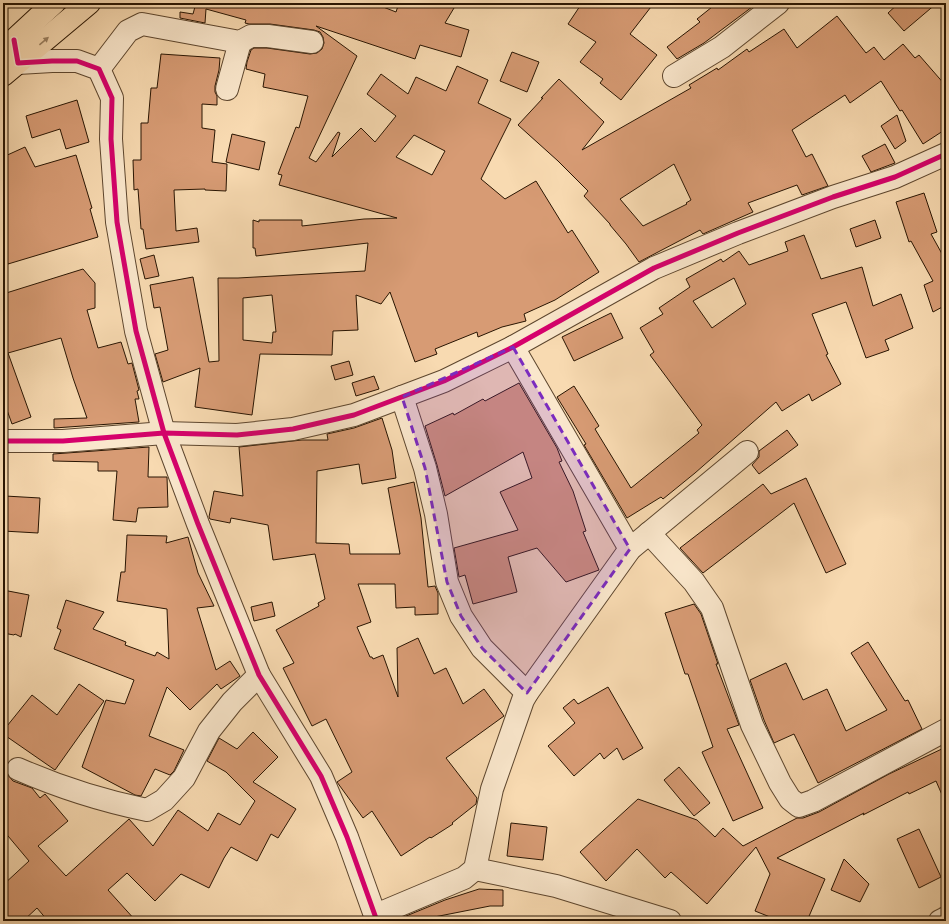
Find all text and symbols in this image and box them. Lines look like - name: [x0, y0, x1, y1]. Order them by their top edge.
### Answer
- one-way arrow: [38, 37, 49, 46]

